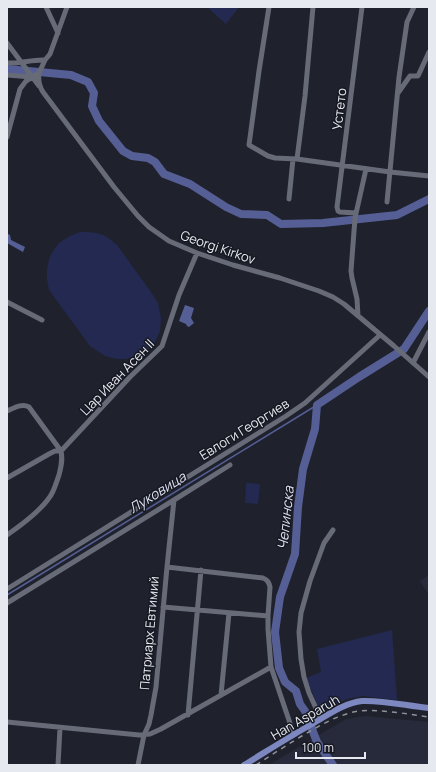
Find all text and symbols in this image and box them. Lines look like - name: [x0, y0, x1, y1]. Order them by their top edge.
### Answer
- street label: Устето: [327, 87, 351, 131]
- street label: Georgi Kirkov: [178, 226, 258, 268]
- street label: Цар Иван Асен II: [76, 335, 158, 419]
- street label: Евлоги Георгиев: [196, 394, 292, 464]
- water label: Луковица: [125, 466, 190, 517]
- water label: Чепинска: [272, 484, 298, 551]
- street label: Патриарх Евтимий: [135, 575, 163, 691]
- street label: Han Asparuh: [267, 690, 343, 744]
- scale bar: [296, 734, 365, 760]
- text: 100 m: [302, 739, 334, 756]

